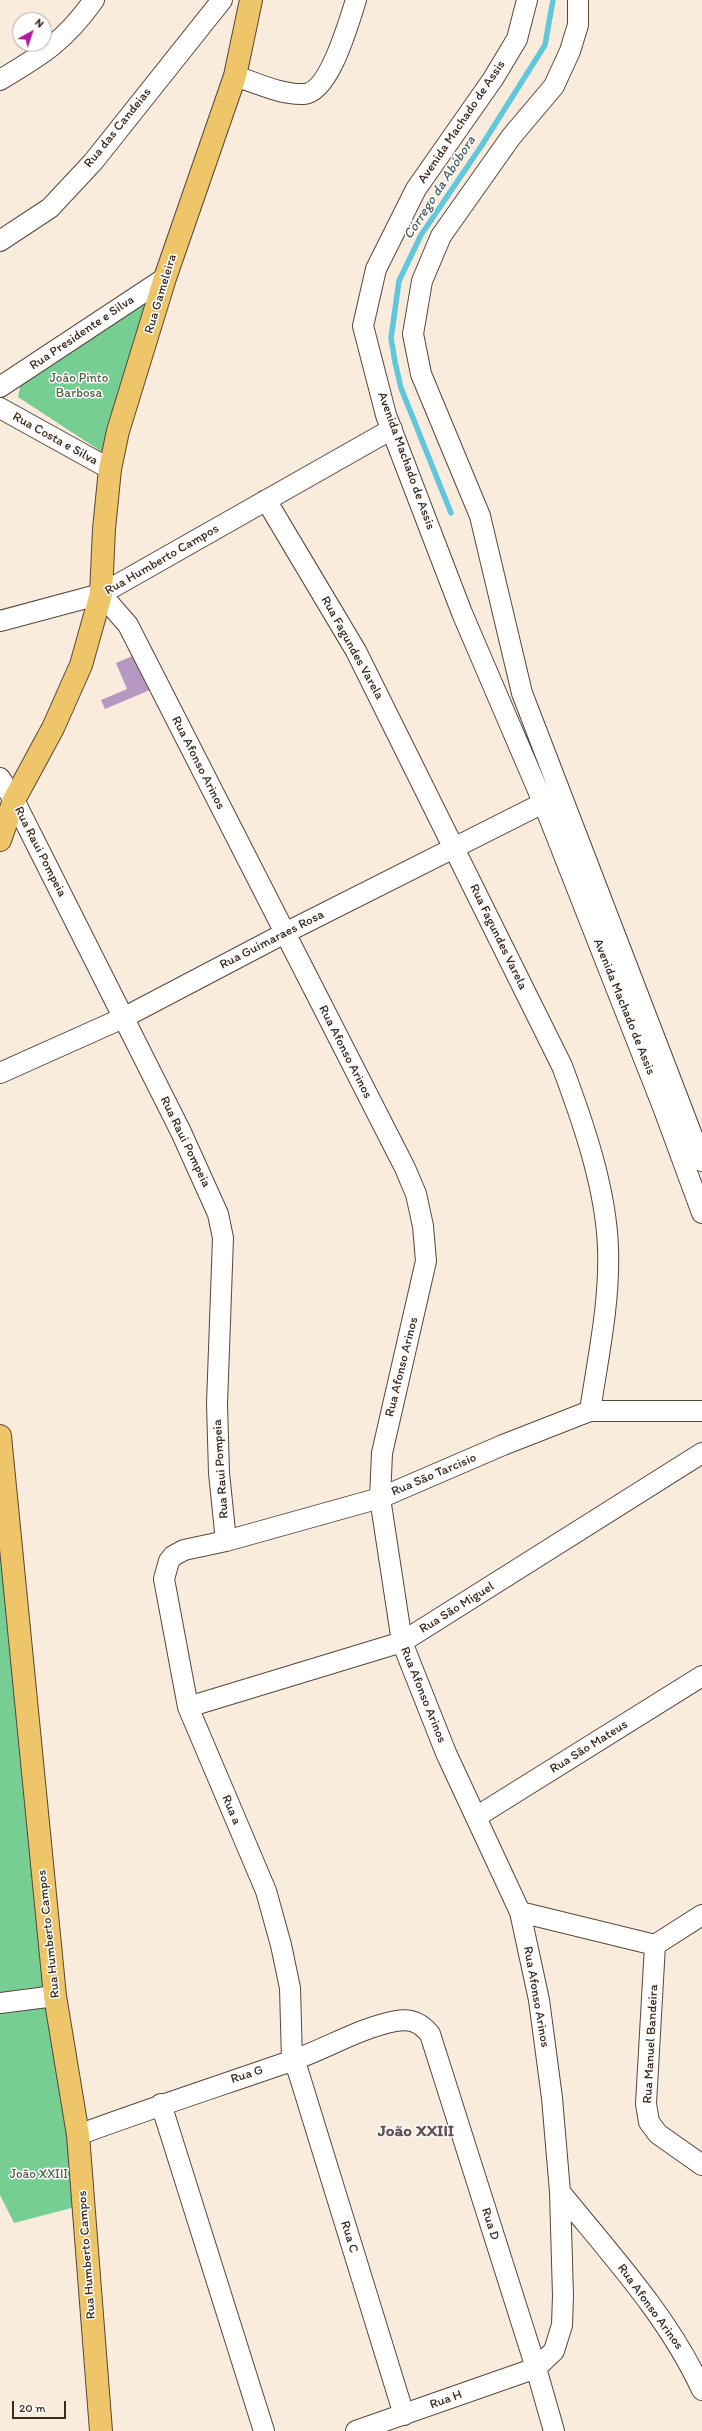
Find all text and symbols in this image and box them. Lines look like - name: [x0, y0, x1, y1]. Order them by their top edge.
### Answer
- north arrow: [12, 12, 52, 52]
- text: N: [32, 16, 46, 31]
- street label: Avenida Machado de Assis: [415, 57, 509, 187]
- street label: Rua das Candeias: [81, 85, 155, 171]
- water label: Córrego da Abóbora: [400, 133, 480, 243]
- street label: Rua Gameleira: [142, 252, 180, 336]
- street label: Rua Presidente e Silva: [27, 292, 137, 374]
- park label: Joâo Pinto Barbosa: [50, 371, 108, 402]
- street label: Avenida Machado de Assis: [374, 390, 438, 532]
- street label: Rua Costa e Silva: [10, 409, 100, 469]
- street label: Rua Humberto Campos: [102, 521, 222, 599]
- street label: Rua Fagundes Varela: [317, 594, 387, 702]
- street label: Rua Afonso Arinos: [168, 714, 228, 812]
- street label: Rua Raui Pompeia: [10, 804, 70, 900]
- street label: Rua Fagundes Varela: [466, 882, 530, 992]
- street label: Rua Guimaraes Rosa: [217, 907, 327, 973]
- street label: Avenida Machado de Assis: [590, 937, 658, 1077]
- street label: Rua Afonso Arinos: [315, 1003, 375, 1101]
- street label: Rua Raui Pompeia: [156, 1094, 214, 1190]
- street label: Rua Afonso Arinos: [382, 1315, 422, 1419]
- street label: Rua Raui Pompeia: [210, 1419, 232, 1519]
- street label: Rua São Tarcisio: [389, 1450, 479, 1500]
- street label: Rua São Miguel: [417, 1579, 497, 1637]
- street label: Rua Afonso Arinos: [397, 1645, 449, 1745]
- street label: Rua São Mateus: [547, 1717, 631, 1777]
- street label: Rua a: [218, 1793, 244, 1827]
- street label: Rua Humberto Campos: [35, 1869, 63, 1999]
- street label: Rua Afonso Arinos: [519, 1945, 553, 2049]
- street label: Rua Manuel Bandeira: [640, 1984, 662, 2104]
- street label: Rua G: [229, 2062, 265, 2088]
- district label: João XXIII: [378, 2122, 454, 2142]
- park label: João XXIII: [10, 2167, 68, 2183]
- street label: Rua Humberto Campos: [75, 2190, 99, 2320]
- street label: Rua D: [477, 2206, 503, 2242]
- street label: Rua C: [337, 2219, 361, 2255]
- street label: Rua Afonso Arinos: [614, 2261, 686, 2353]
- street label: Rua H: [428, 2387, 464, 2413]
- scale bar: [14, 2393, 68, 2419]
- text: 20 m: [19, 2401, 46, 2415]

